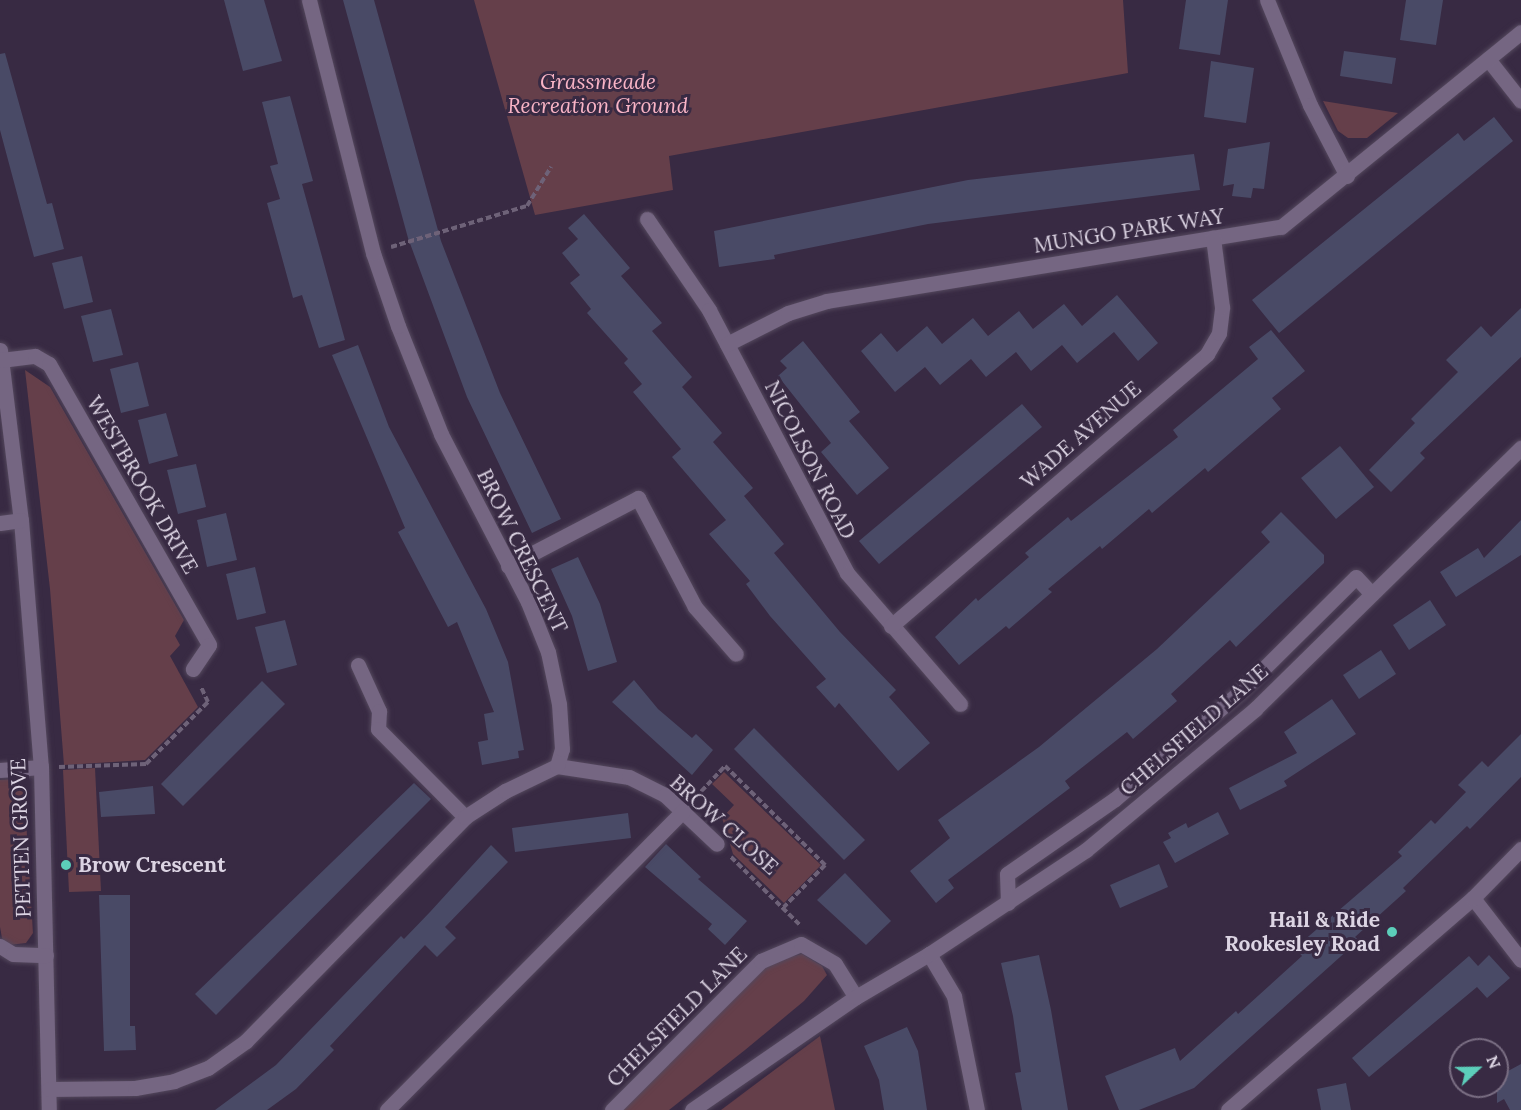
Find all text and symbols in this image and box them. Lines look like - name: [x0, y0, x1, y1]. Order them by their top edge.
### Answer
- park label: Grassmeade Recreation Ground: [508, 69, 688, 119]
- street label: MUNGO PARK WAY: [1032, 203, 1226, 259]
- street label: WADE AVENUE: [1016, 376, 1146, 494]
- street label: NICOLSON ROAD: [759, 377, 861, 543]
- street label: WESTBROOK DRIVE: [81, 392, 203, 578]
- street label: BROW CRESCENT: [471, 465, 573, 637]
- street label: CHELSFIELD LANE: [1115, 659, 1273, 801]
- street label: PETTEN GROVE: [6, 758, 36, 918]
- street label: BROW CLOSE: [665, 770, 783, 880]
- place label: Brow Crescent: [78, 852, 226, 878]
- marker: Brow Crescent: [59, 858, 73, 872]
- place label: Hail & Ride Rookesley Road: [1224, 907, 1380, 957]
- marker: Hail & Ride Rookesley Road: [1385, 925, 1399, 939]
- street label: CHELSFIELD LANE: [602, 942, 752, 1092]
- north arrow: [1449, 1038, 1509, 1098]
- text: N: [1482, 1053, 1505, 1071]

